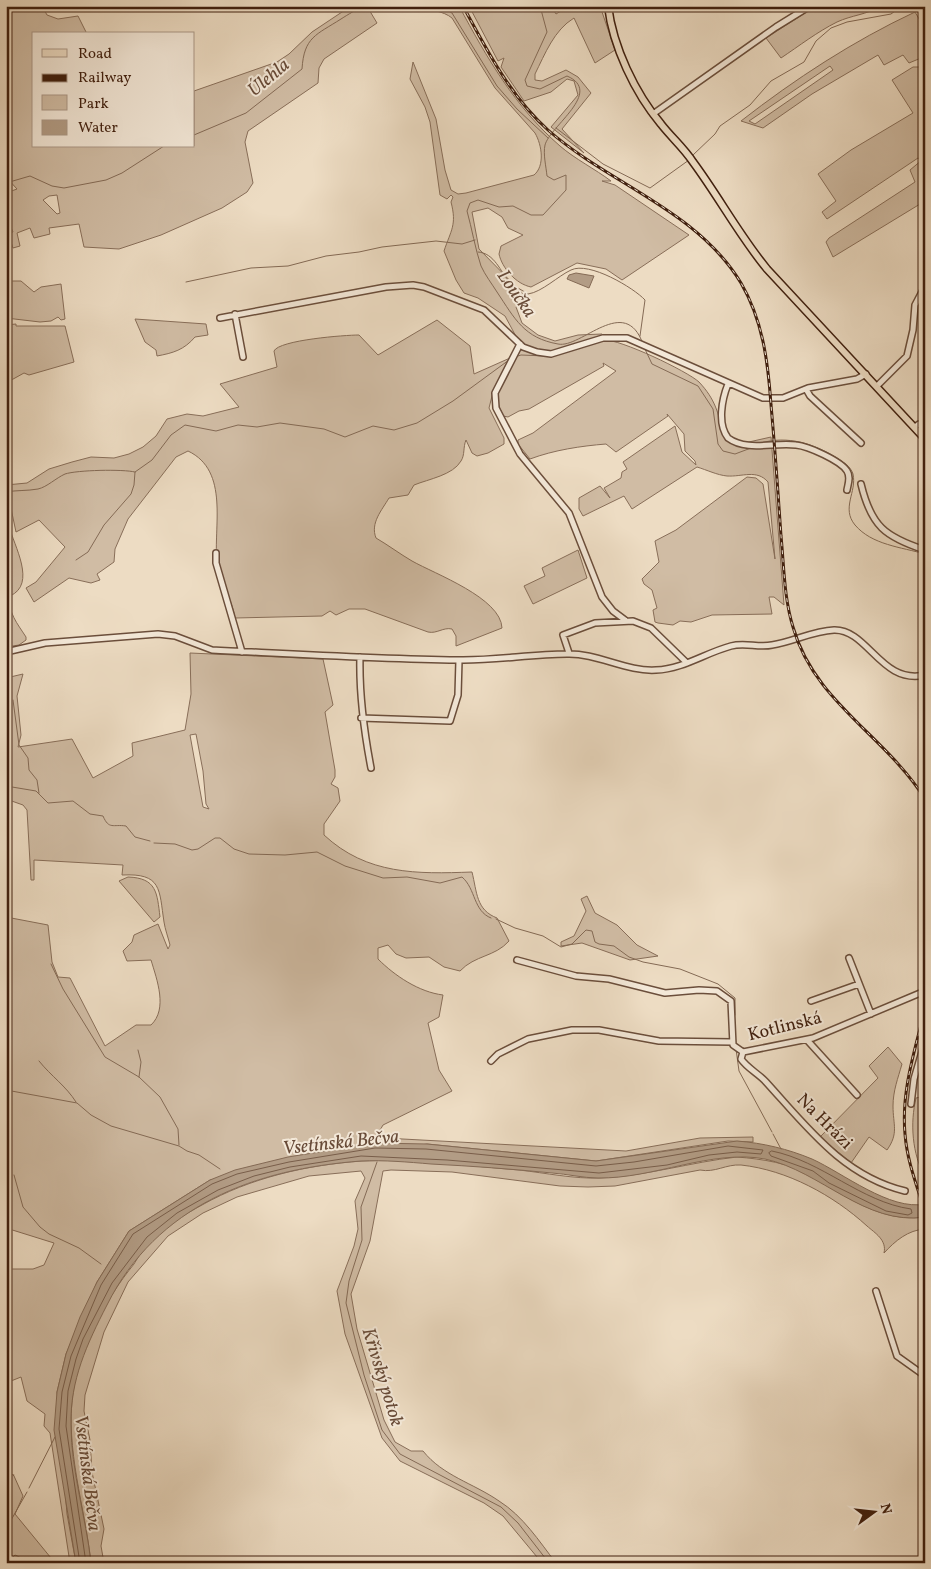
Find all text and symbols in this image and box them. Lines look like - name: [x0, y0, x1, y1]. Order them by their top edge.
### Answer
- legend: [32, 32, 195, 148]
- text: Road: [78, 44, 112, 65]
- water label: Úlehla: [242, 53, 296, 103]
- text: Railway: [78, 68, 131, 89]
- text: Park: [78, 94, 109, 115]
- text: Water: [78, 118, 118, 139]
- water label: Loučka: [490, 265, 542, 323]
- street label: Kotlinská: [745, 1006, 825, 1048]
- street label: Na Hrázi: [790, 1088, 858, 1156]
- water label: Vsetínská Bečva: [281, 1124, 401, 1162]
- water label: Křivský potok: [355, 1325, 409, 1430]
- water label: Vsetínská Bečva: [67, 1413, 107, 1533]
- north arrow: [848, 1486, 898, 1536]
- text: N: [875, 1502, 896, 1516]

